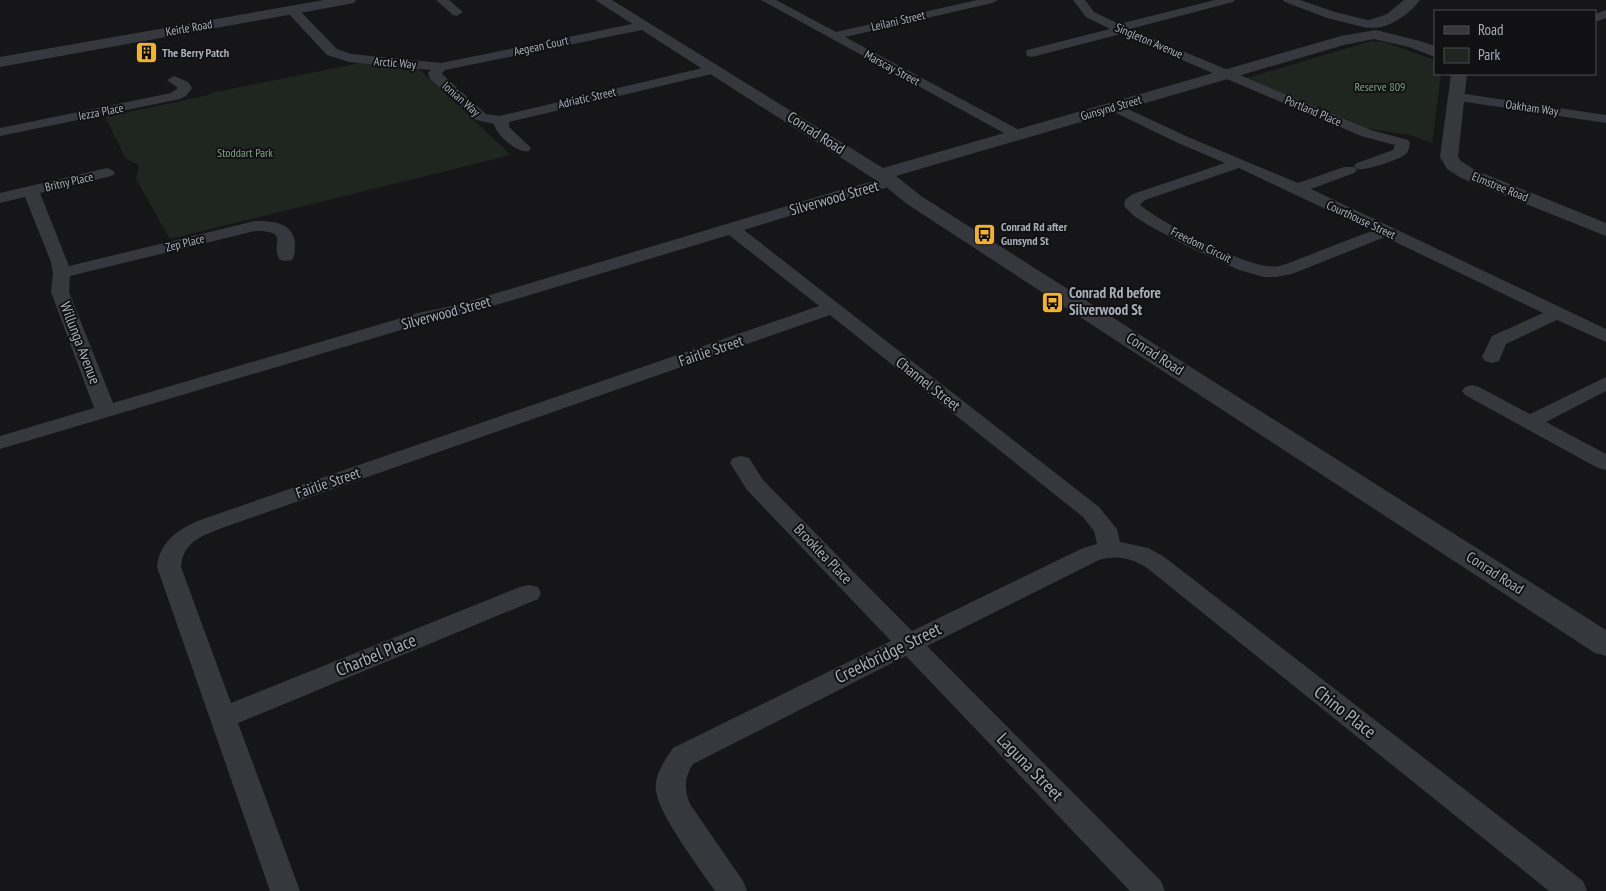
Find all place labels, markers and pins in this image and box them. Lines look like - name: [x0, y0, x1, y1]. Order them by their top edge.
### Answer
- building icon: The Berry Patch: [134, 41, 158, 65]
- place label: The Berry Patch: [162, 45, 229, 60]
- place label: Conrad Rd after Gunsynd St: [1001, 219, 1068, 248]
- bus stop icon: Conrad Rd after Gunsynd St: [973, 222, 997, 246]
- place label: Conrad Rd before Silverwood St: [1069, 283, 1161, 319]
- bus stop icon: Conrad Rd before Silverwood St: [1041, 290, 1065, 314]

